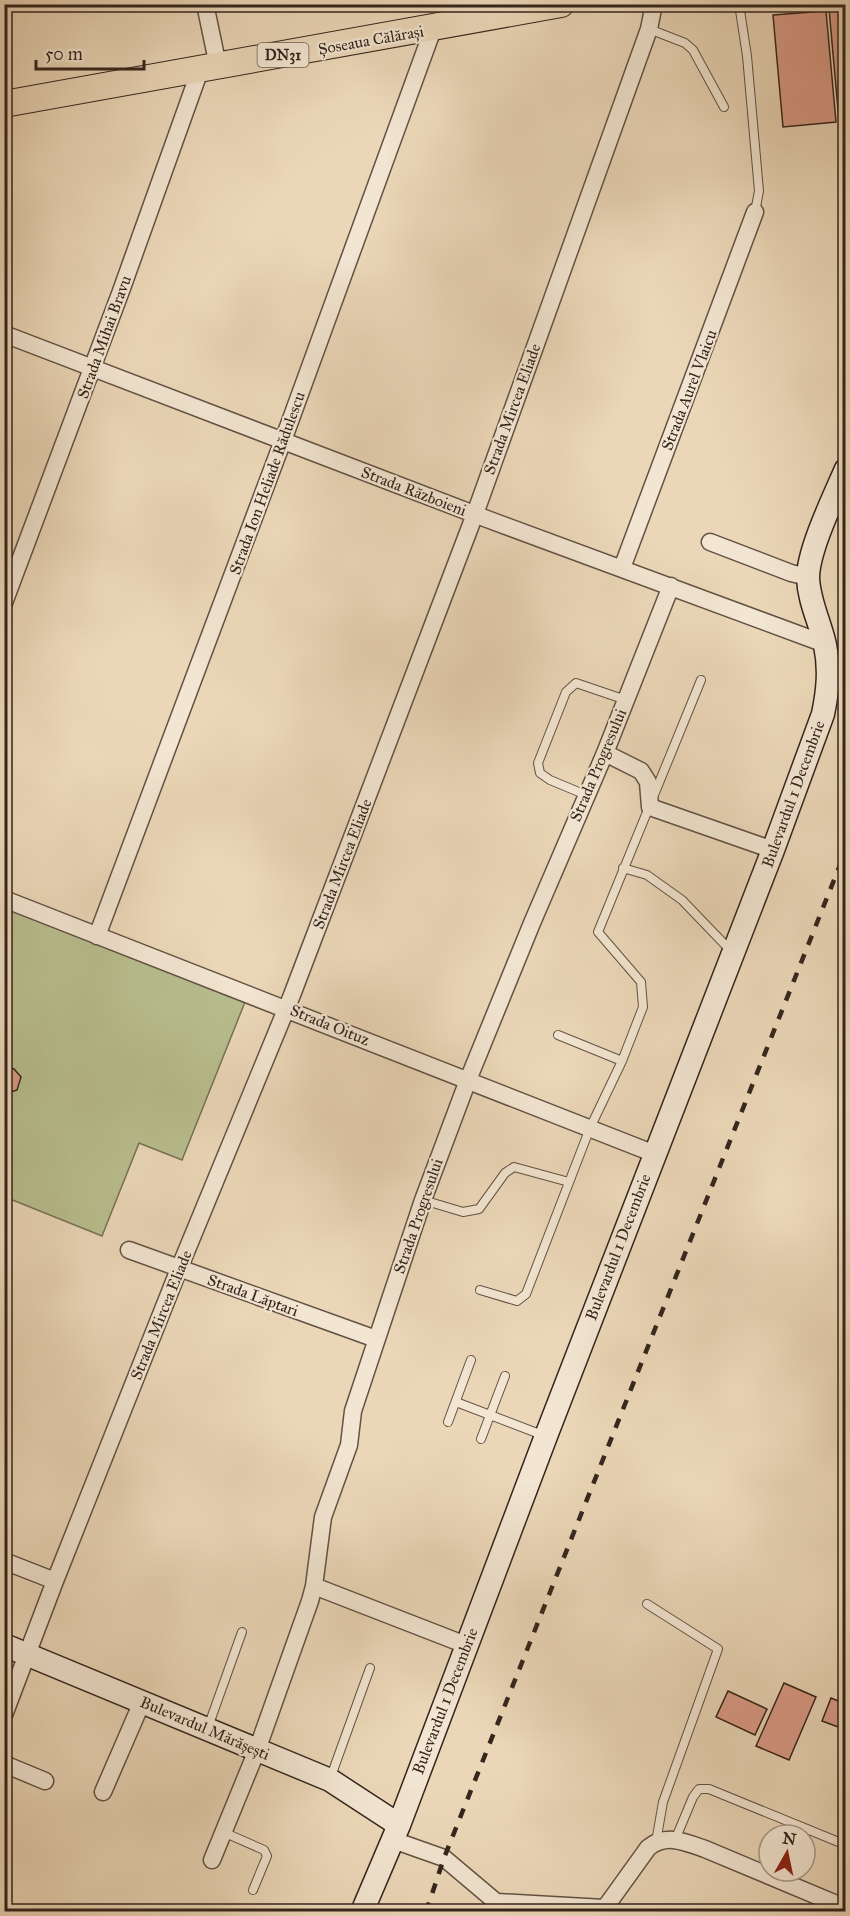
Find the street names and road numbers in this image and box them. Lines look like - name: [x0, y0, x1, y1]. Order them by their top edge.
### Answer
- street label: Șoseaua Călărași: [317, 21, 426, 59]
- road number: DN31: [258, 43, 308, 67]
- street label: Strada Mihai Bravu: [73, 272, 135, 401]
- street label: Strada Aurel Vlaicu: [657, 327, 721, 453]
- street label: Strada Mircea Eliade: [479, 341, 545, 477]
- street label: Strada Ion Heliade Rădulescu: [225, 389, 309, 577]
- street label: Strada Războieni: [359, 462, 470, 520]
- street label: Strada Progresului: [566, 705, 631, 825]
- street label: Bulevardul 1 Decembrie: [758, 718, 829, 870]
- street label: Strada Mircea Eliade: [308, 796, 376, 932]
- street label: Strada Oituz: [288, 1000, 373, 1050]
- street label: Strada Progresului: [389, 1155, 448, 1276]
- street label: Bulevardul 1 Decembrie: [581, 1171, 655, 1323]
- street label: Strada Mircea Eliade: [126, 1247, 196, 1383]
- street label: Strada Lăptari: [205, 1270, 302, 1320]
- street label: Bulevardul 1 Decembrie: [408, 1625, 482, 1777]
- street label: Bulevardul Mărășești: [137, 1692, 273, 1764]

